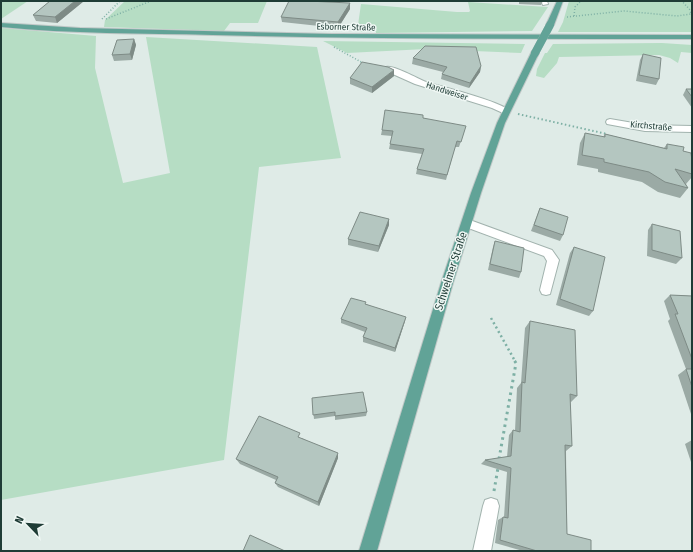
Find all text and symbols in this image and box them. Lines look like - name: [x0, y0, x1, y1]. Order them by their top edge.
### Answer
- street label: Esborner Straße: [316, 21, 376, 33]
- street label: Handweiser: [425, 80, 470, 103]
- street label: Kirchstraße: [630, 119, 673, 133]
- street label: Schwelmer Straße: [432, 230, 470, 312]
- north arrow: [8, 504, 48, 544]
- text: N: [12, 514, 27, 526]

